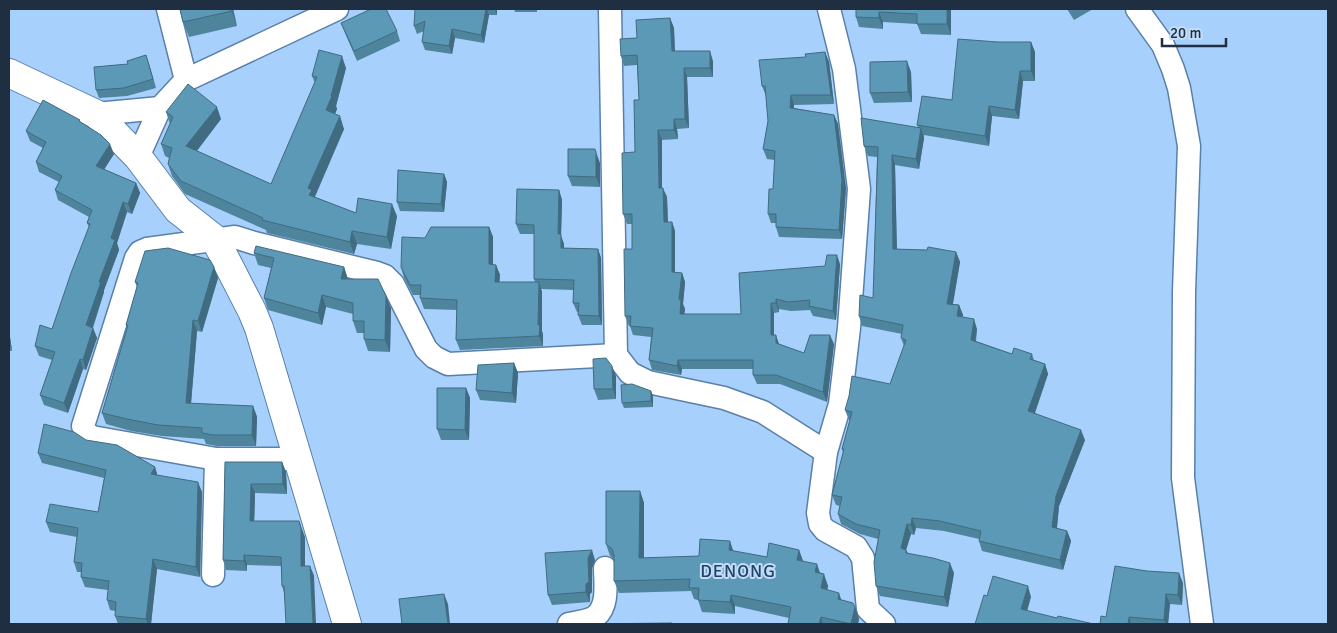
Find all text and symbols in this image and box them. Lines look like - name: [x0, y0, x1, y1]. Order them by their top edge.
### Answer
- scale bar: [1162, 15, 1226, 47]
- text: 20 m: [1170, 24, 1201, 42]
- district label: DENONG: [700, 560, 776, 582]

